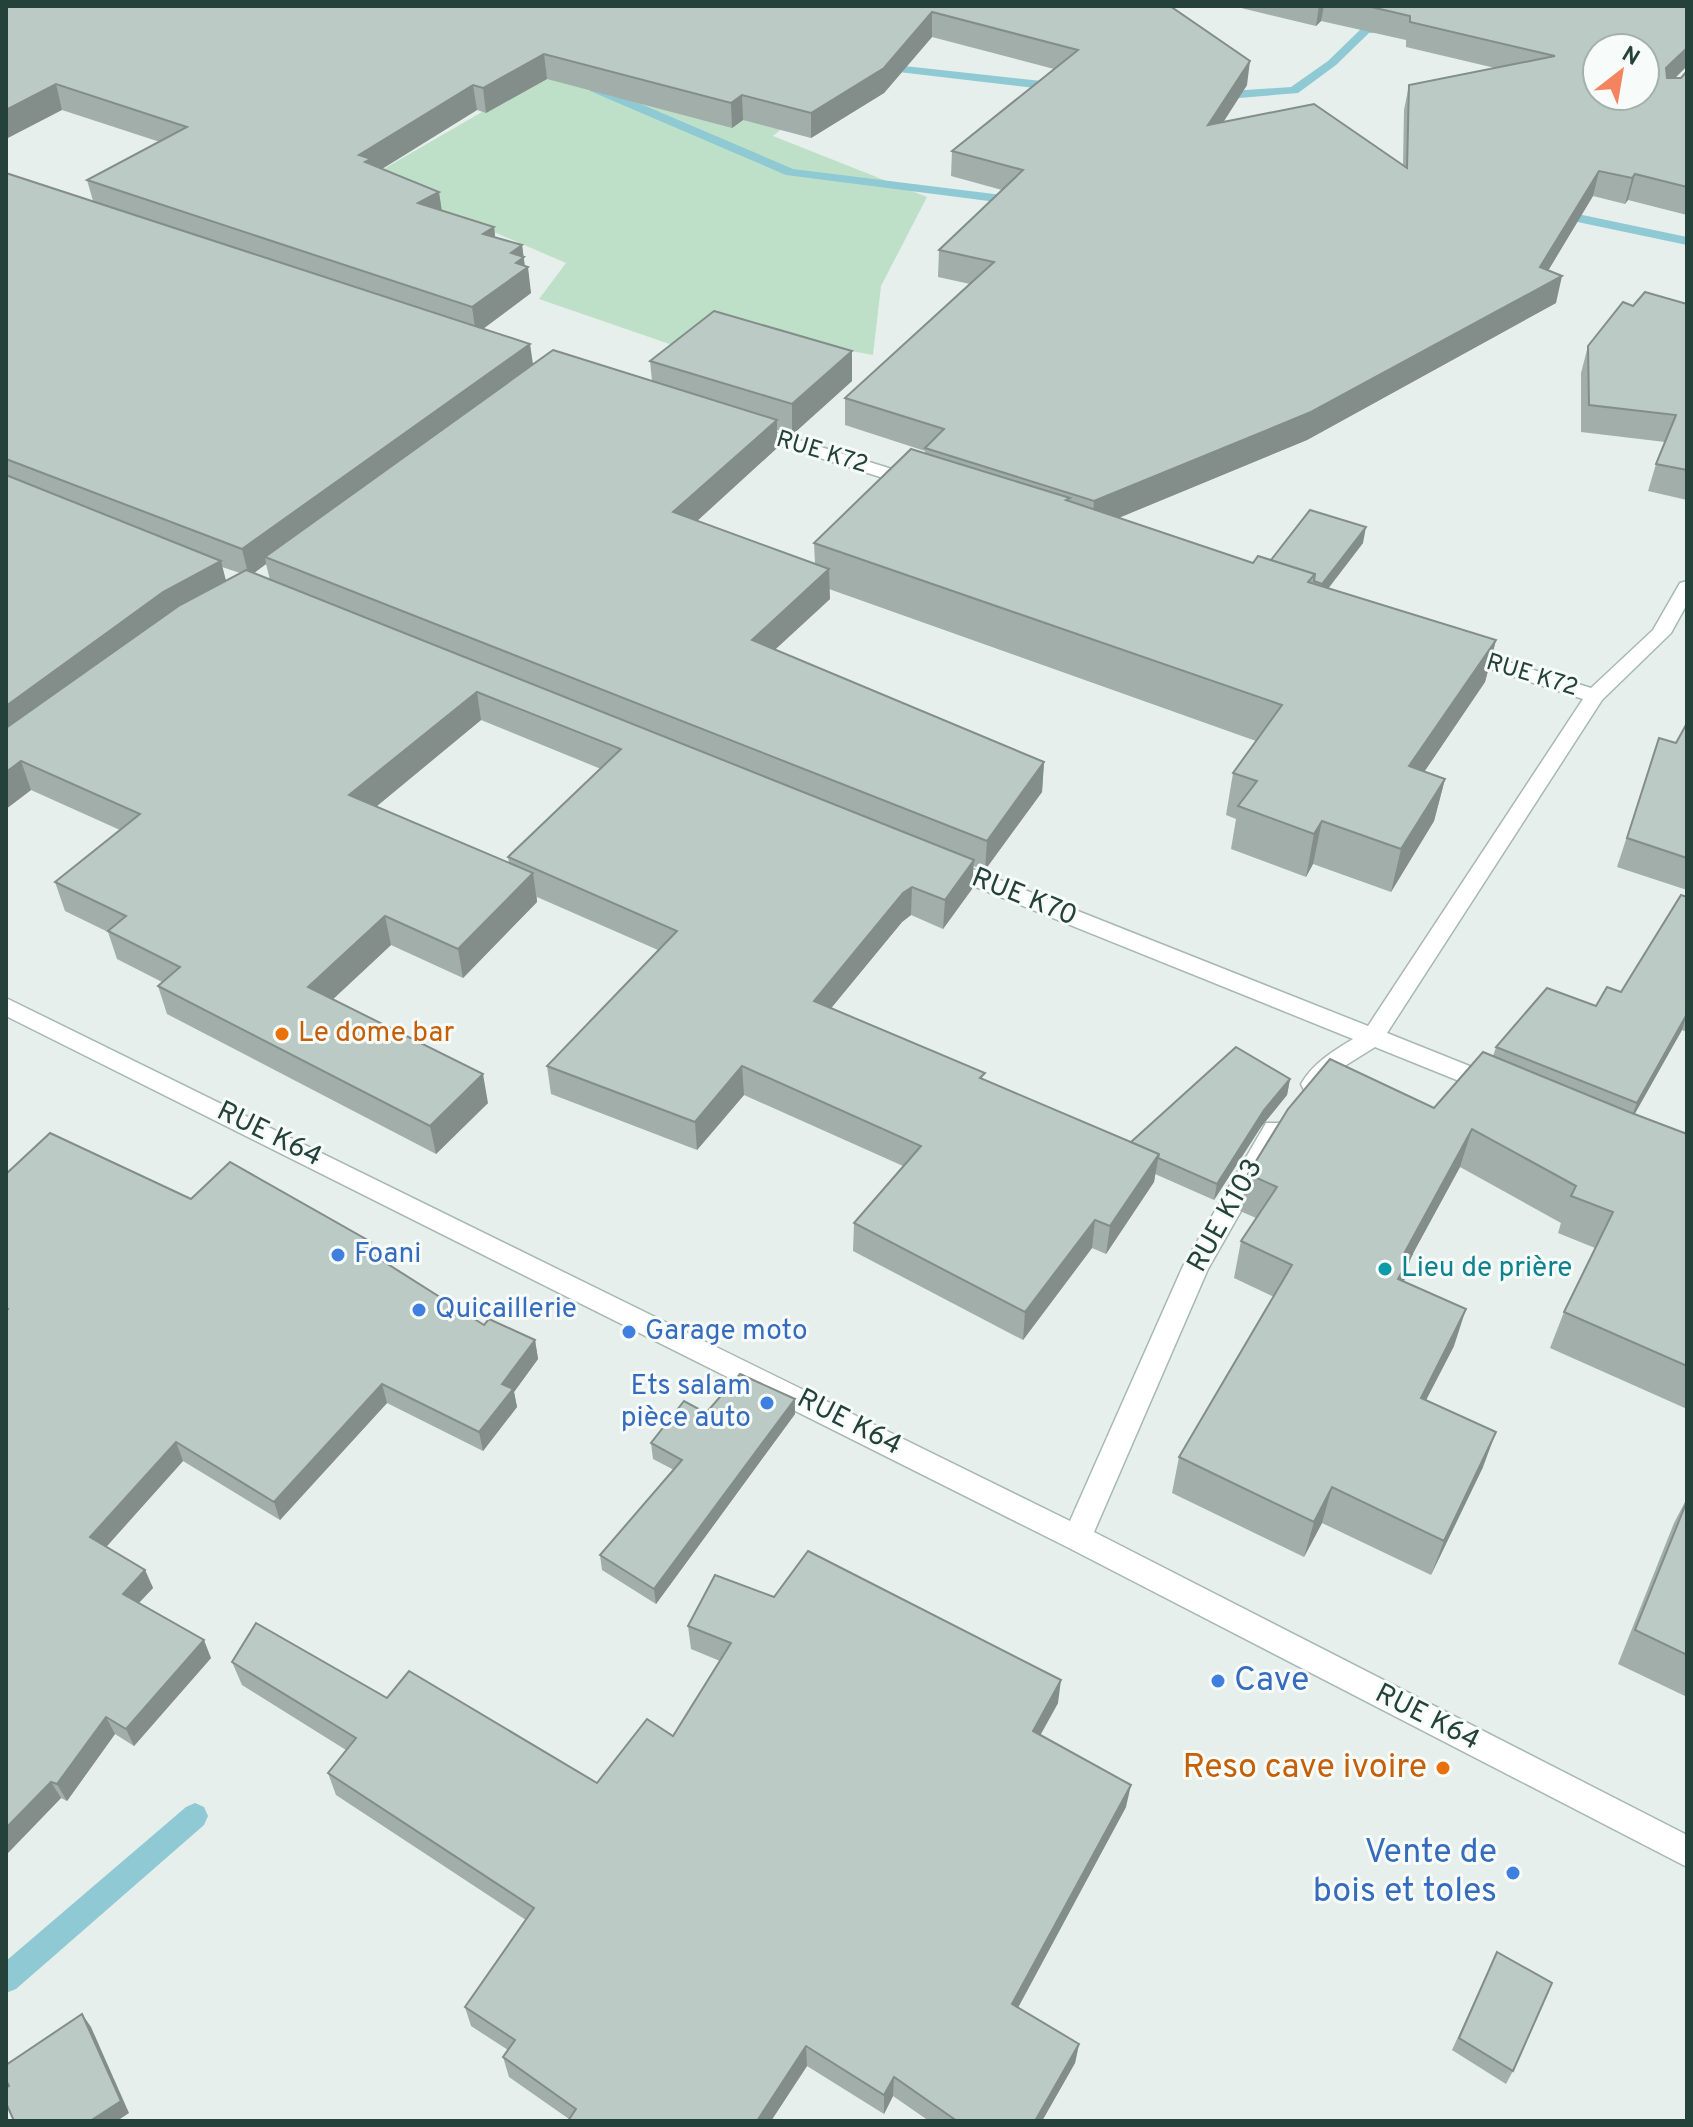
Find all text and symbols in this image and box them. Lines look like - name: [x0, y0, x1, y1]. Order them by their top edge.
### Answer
- north arrow: [1581, 32, 1661, 112]
- text: N: [1616, 41, 1644, 73]
- street label: RUE K72: [772, 425, 872, 481]
- street label: RUE K72: [1482, 648, 1582, 704]
- street label: RUE K70: [966, 861, 1082, 935]
- place label: Le dome bar: [298, 1016, 455, 1052]
- marker: Le dome bar: [273, 1025, 291, 1043]
- street label: RUE K64: [210, 1094, 328, 1176]
- street label: RUE K103: [1180, 1153, 1272, 1279]
- place label: Foani: [354, 1237, 421, 1273]
- marker: Foani: [329, 1246, 347, 1264]
- place label: Lieu de prière: [1401, 1251, 1572, 1287]
- marker: Lieu de prière: [1376, 1260, 1394, 1278]
- place label: Quicaillerie: [435, 1292, 577, 1328]
- marker: Quicaillerie: [410, 1301, 428, 1319]
- place label: Garage moto: [645, 1314, 808, 1350]
- marker: Garage moto: [620, 1323, 638, 1341]
- place label: Ets salam pièce auto: [621, 1369, 751, 1437]
- street label: RUE K64: [791, 1381, 907, 1465]
- marker: Ets salam pièce auto: [758, 1394, 776, 1412]
- place label: Cave: [1234, 1660, 1309, 1703]
- marker: Cave: [1209, 1672, 1227, 1690]
- street label: RUE K64: [1369, 1676, 1485, 1760]
- place label: Reso cave ivoire: [1183, 1747, 1427, 1790]
- marker: Reso cave ivoire: [1434, 1759, 1452, 1777]
- place label: Vente de bois et toles: [1313, 1832, 1497, 1914]
- marker: Vente de bois et toles: [1504, 1864, 1522, 1882]

